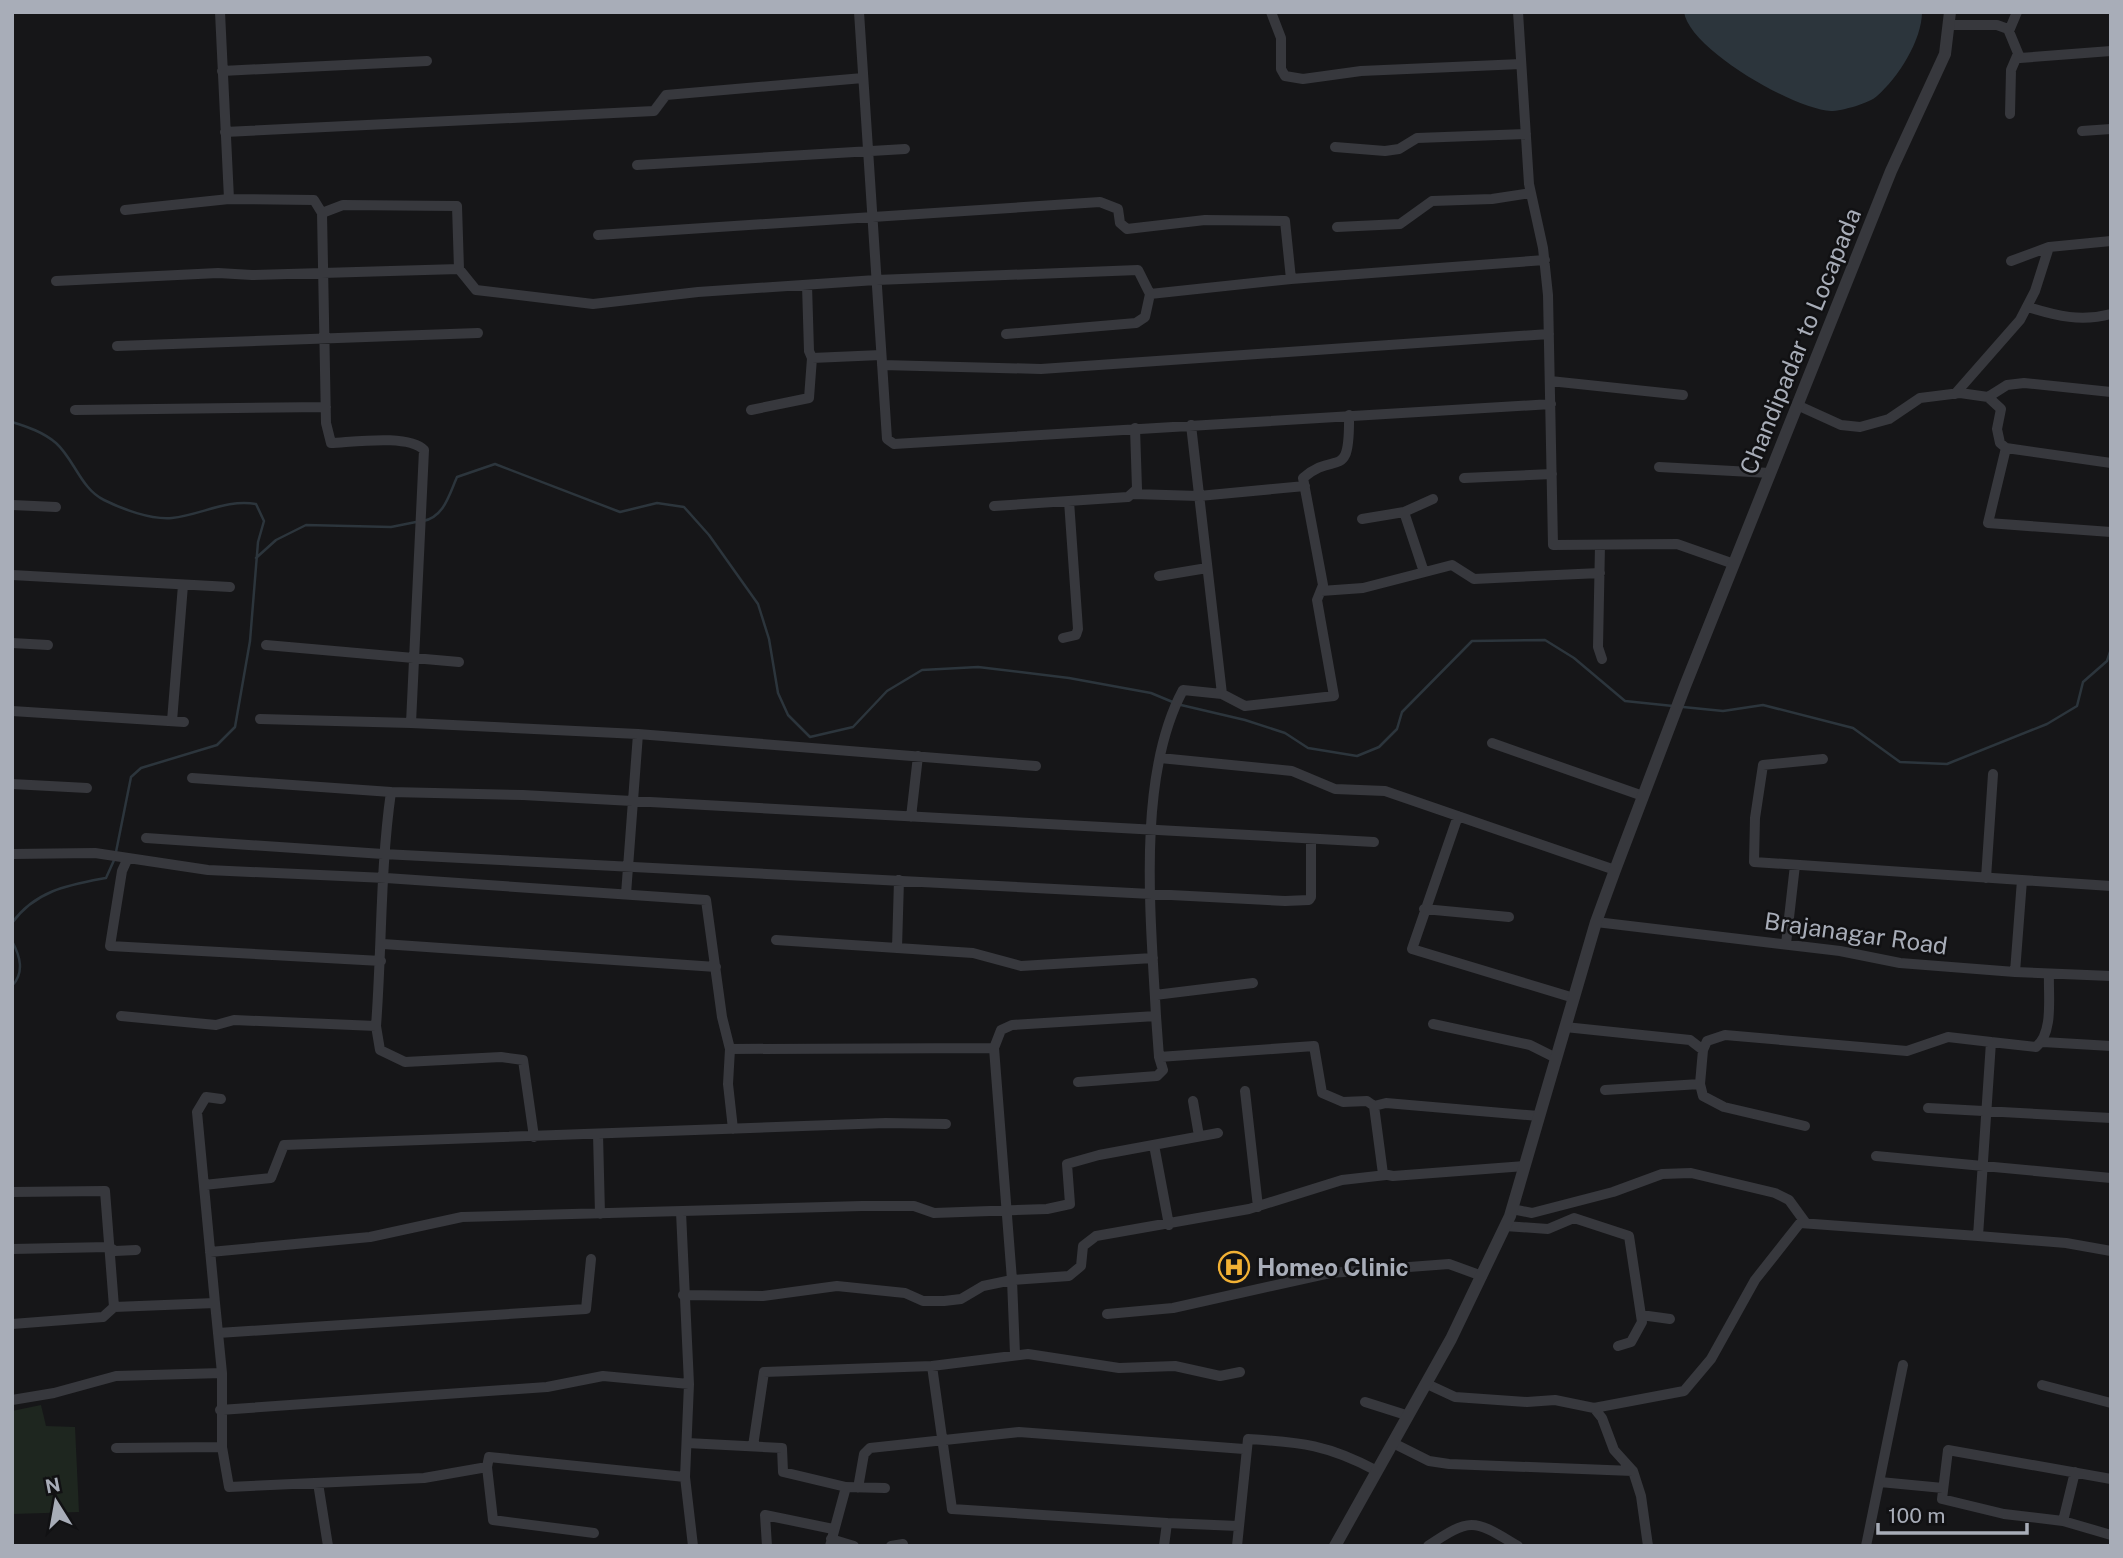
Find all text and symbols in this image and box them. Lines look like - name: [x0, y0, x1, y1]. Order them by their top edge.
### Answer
- street label: Chandipadar to Locapada: [1734, 204, 1866, 478]
- street label: Brajanagar Road: [1763, 906, 1949, 960]
- hospital icon: Homeo Clinic: [1217, 1250, 1251, 1284]
- place label: Homeo Clinic: [1257, 1253, 1409, 1281]
- north arrow: [21, 1467, 91, 1537]
- text: N: [43, 1473, 62, 1498]
- scale bar: [1878, 1492, 2027, 1536]
- text: 100 m: [1888, 1503, 1945, 1528]

